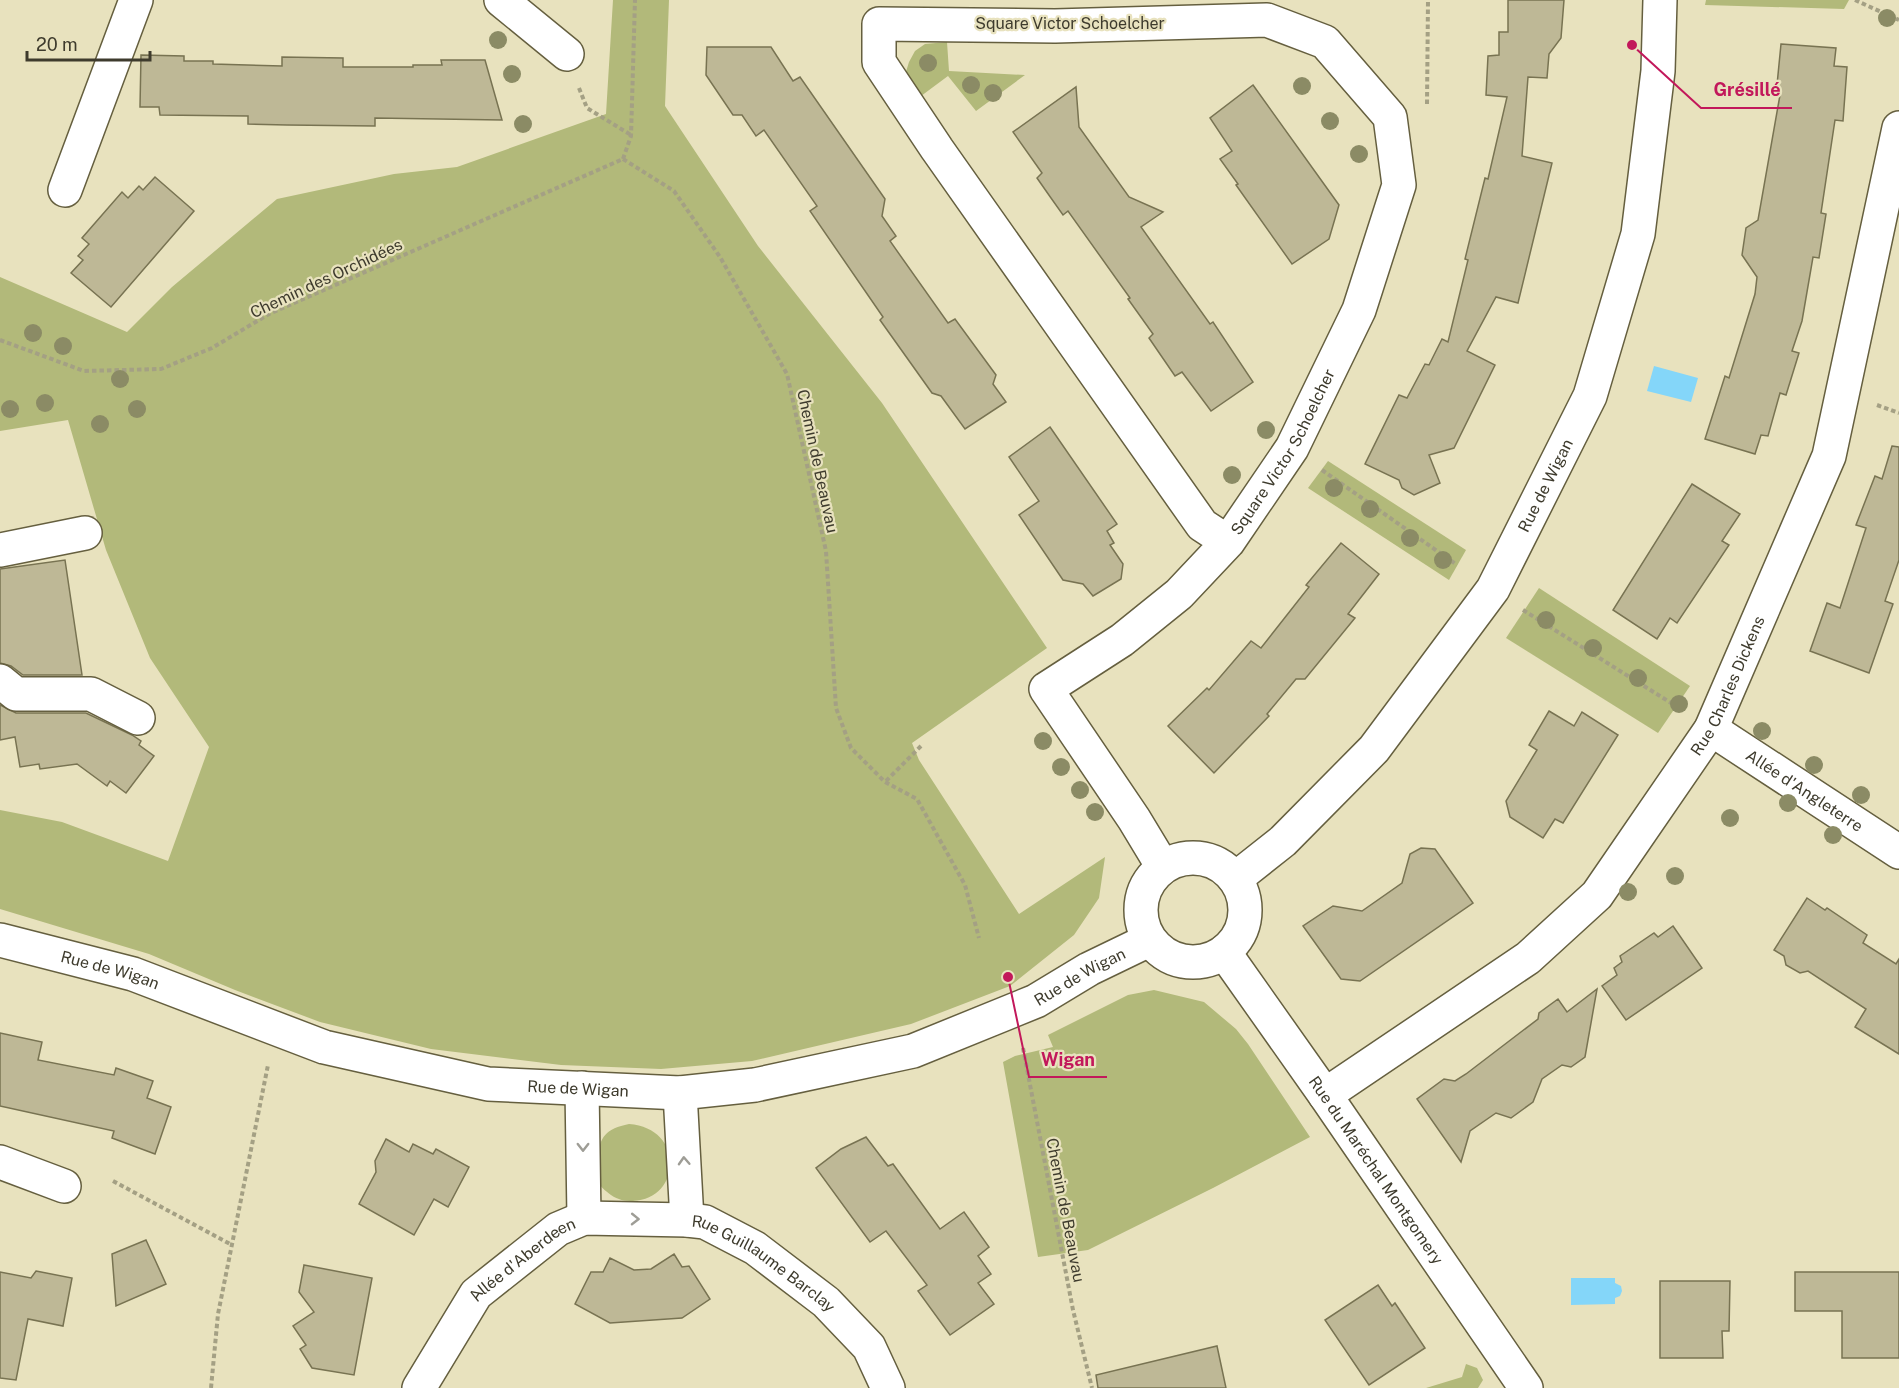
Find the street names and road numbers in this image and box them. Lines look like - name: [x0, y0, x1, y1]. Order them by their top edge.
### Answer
- street label: Square Victor Schoelcher: [975, 14, 1165, 33]
- street label: Chemin des Orchidées: [247, 235, 405, 322]
- street label: Square Victor Schoelcher: [1227, 366, 1339, 539]
- street label: Chemin de Beauvau: [793, 388, 842, 535]
- street label: Rue de Wigan: [1514, 436, 1577, 535]
- street label: Rue Charles Dickens: [1687, 613, 1769, 759]
- street label: Allée d'Angleterre: [1742, 746, 1867, 836]
- street label: Rue de Wigan: [1031, 944, 1129, 1010]
- street label: Rue de Wigan: [59, 947, 162, 993]
- street label: Rue du Maréchal Montgomery: [1305, 1073, 1448, 1268]
- street label: Rue de Wigan: [527, 1077, 629, 1101]
- street label: Chemin de Beauvau: [1042, 1136, 1089, 1284]
- street label: Rue Guillaume Barclay: [691, 1212, 840, 1316]
- street label: Allée d'Aberdeen: [465, 1214, 578, 1305]

